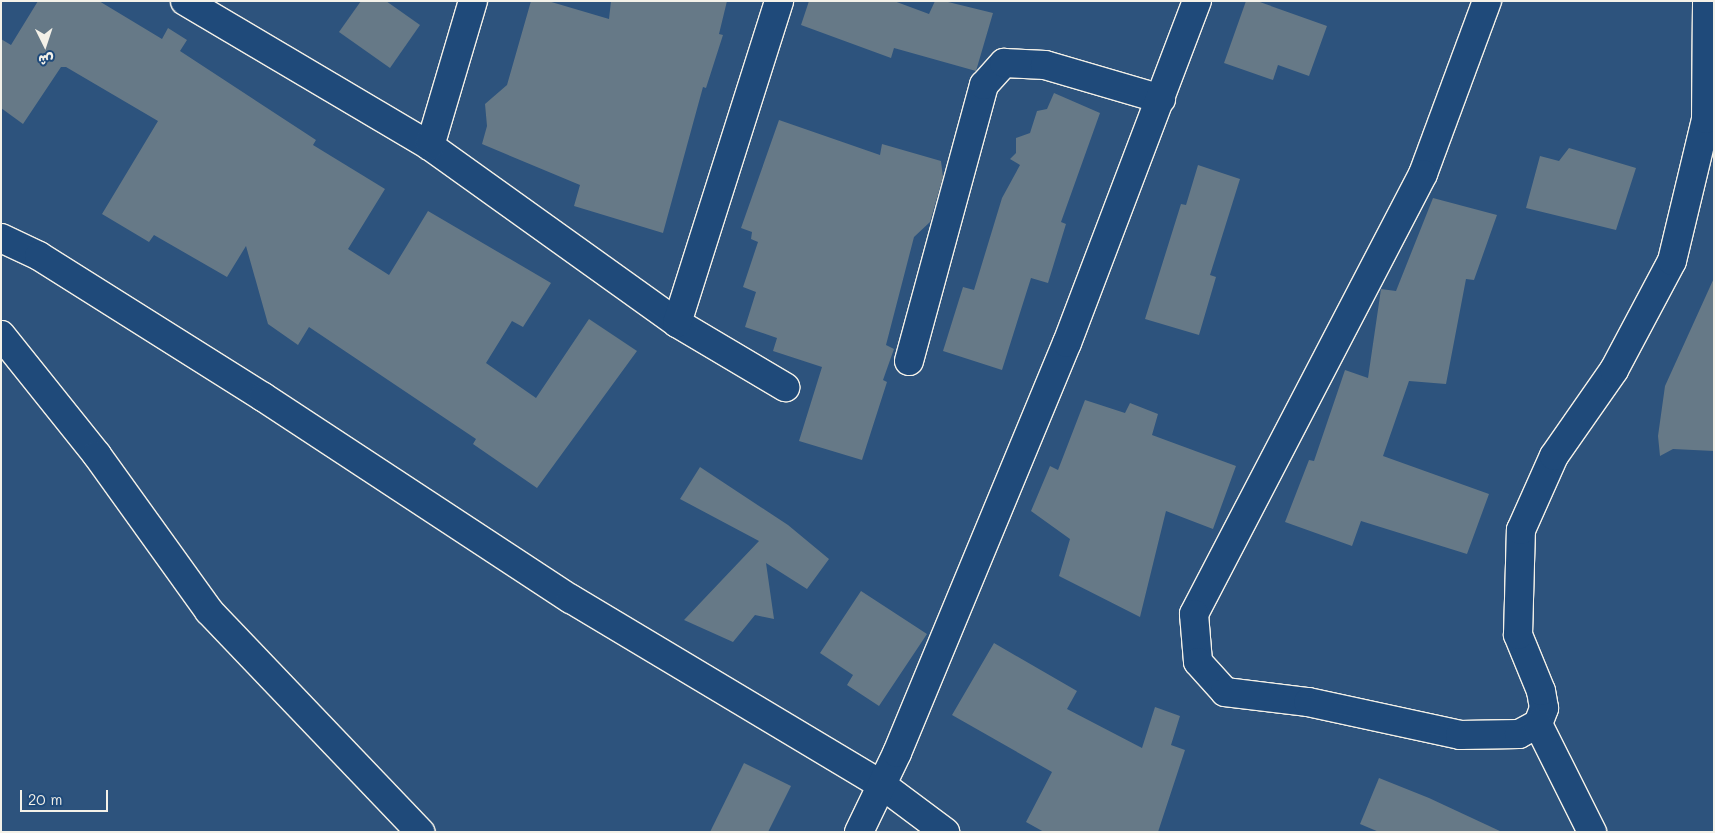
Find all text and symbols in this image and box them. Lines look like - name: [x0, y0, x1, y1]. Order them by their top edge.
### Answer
- north arrow: [20, 20, 70, 70]
- text: ش: [38, 50, 54, 70]
- scale bar: [22, 780, 110, 812]
- text: 20 m: [28, 789, 62, 809]

